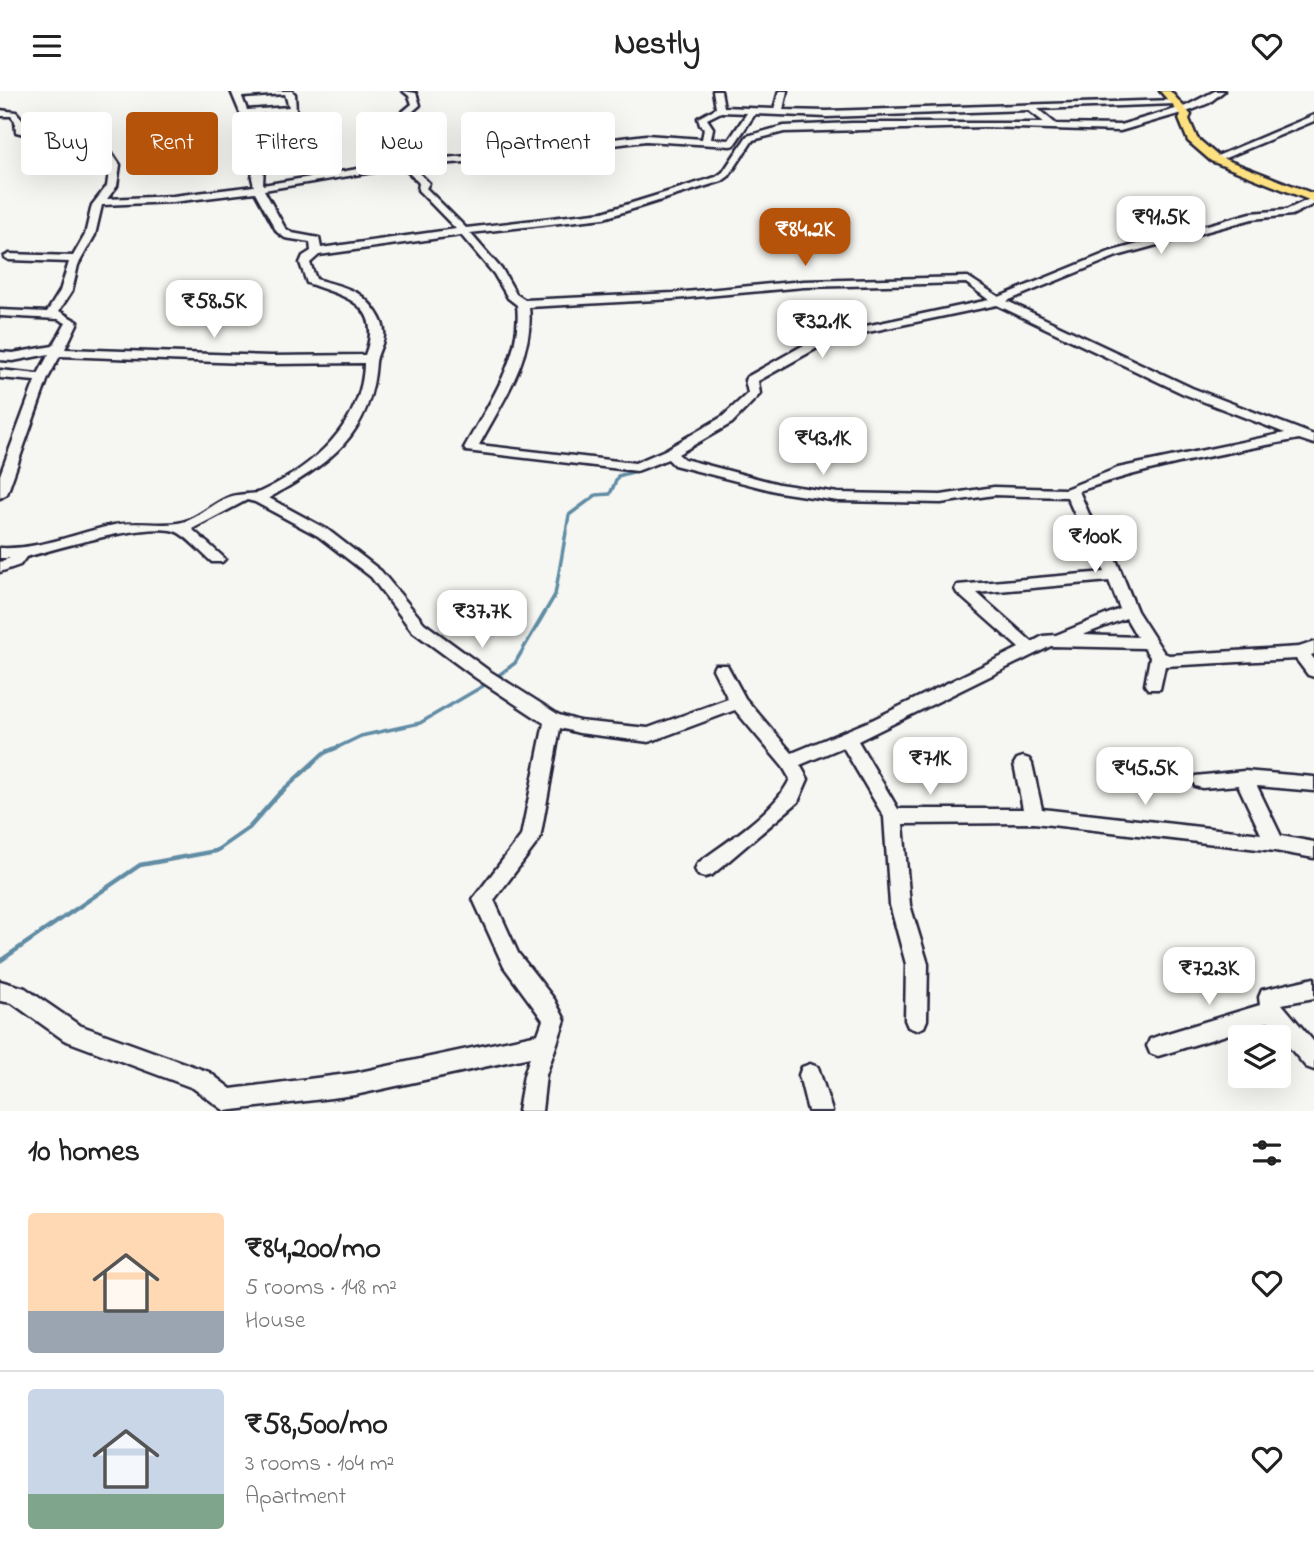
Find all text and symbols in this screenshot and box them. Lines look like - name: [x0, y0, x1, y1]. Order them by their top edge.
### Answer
- text: Nestly: [614, 22, 700, 69]
- icon: menu: [28, 27, 66, 65]
- icon: heart: [1248, 27, 1286, 65]
- chip: Buy: [21, 112, 112, 175]
- chip: Rent: [126, 112, 218, 175]
- chip: Filters: [232, 112, 342, 175]
- chip: New: [356, 112, 447, 175]
- chip: Apartment: [461, 112, 615, 175]
- pin: ₹91.5K: [1104, 197, 1218, 256]
- text: ₹91.5K: [1132, 202, 1190, 235]
- pin: ₹84.2K: [748, 209, 862, 268]
- text: ₹84.2K: [775, 214, 835, 247]
- pin: ₹58.5K: [157, 281, 271, 340]
- text: ₹58.5K: [182, 286, 246, 319]
- pin: ₹32.1K: [765, 301, 879, 360]
- text: ₹32.1K: [793, 306, 851, 339]
- pin: ₹43.1K: [766, 417, 880, 477]
- text: ₹43.1K: [795, 423, 851, 456]
- pin: ₹100K: [1046, 515, 1144, 575]
- text: ₹100K: [1069, 521, 1121, 554]
- pin: ₹37.7K: [425, 591, 539, 650]
- text: ₹37.7K: [453, 596, 511, 629]
- pin: ₹71K: [889, 737, 971, 797]
- text: ₹71K: [909, 743, 951, 776]
- pin: ₹45.5K: [1088, 747, 1202, 807]
- text: ₹45.5K: [1112, 753, 1178, 786]
- pin: ₹72.3K: [1152, 947, 1266, 1007]
- text: ₹72.3K: [1179, 953, 1239, 986]
- map controls: [1228, 1025, 1291, 1088]
- button: layers: [1228, 1025, 1291, 1088]
- text: 10 homes: [28, 1131, 140, 1175]
- icon: filters: [1248, 1134, 1286, 1172]
- text: ₹84,200/mo: [245, 1228, 381, 1272]
- icon: home: [84, 1241, 168, 1325]
- icon: heart: [1248, 1264, 1286, 1302]
- text: 5 rooms · 148 m²: [245, 1272, 397, 1305]
- text: House: [245, 1305, 305, 1338]
- text: ₹58,500/mo: [245, 1404, 388, 1448]
- icon: home: [84, 1417, 168, 1501]
- icon: heart: [1248, 1440, 1286, 1478]
- text: 3 rooms · 104 m²: [245, 1448, 394, 1481]
- text: Apartment: [245, 1481, 346, 1514]

